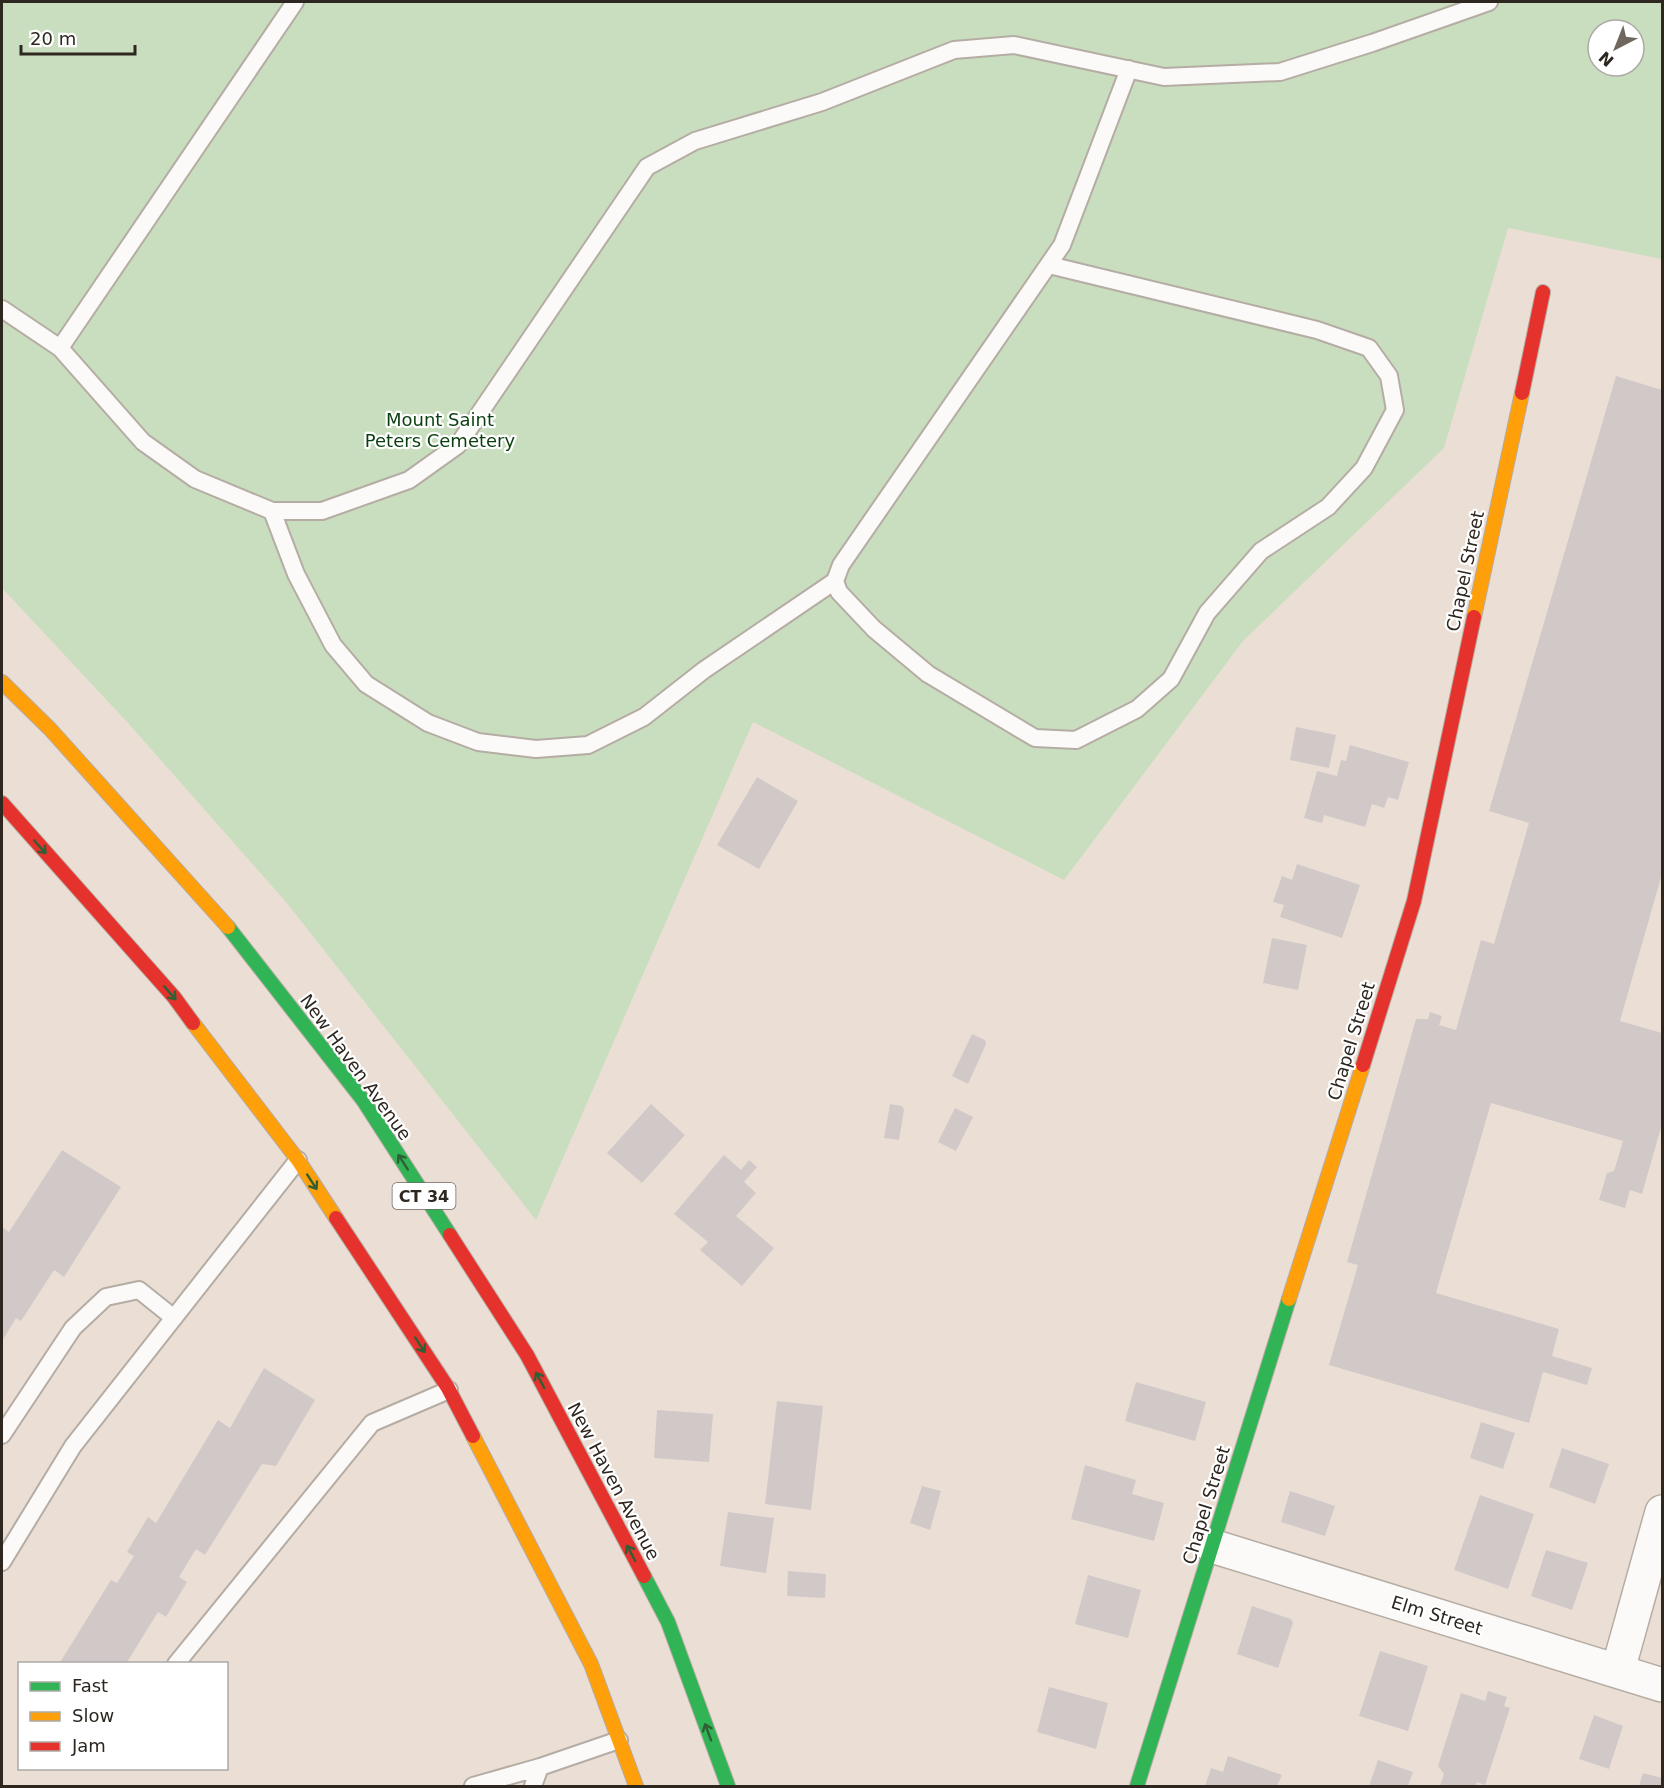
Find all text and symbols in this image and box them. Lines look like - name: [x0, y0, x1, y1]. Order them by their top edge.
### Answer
- scale bar: [21, 18, 135, 56]
- north arrow: [1586, 18, 1646, 78]
- text: 20 m: [30, 28, 76, 49]
- text: N: [1595, 47, 1618, 70]
- park label: Mount Saint Peters Cemetery: [365, 409, 516, 451]
- street label: Chapel Street: [1442, 509, 1488, 633]
- one-way arrow: [33, 839, 47, 854]
- street label: Chapel Street: [1323, 979, 1379, 1103]
- one-way arrow: [163, 985, 177, 1000]
- street label: New Haven Avenue: [296, 990, 416, 1144]
- one-way arrow: [396, 1154, 408, 1171]
- one-way arrow: [307, 1173, 319, 1190]
- road number: CT 34: [392, 1183, 456, 1209]
- one-way arrow: [414, 1336, 426, 1353]
- one-way arrow: [534, 1371, 546, 1389]
- street label: New Haven Avenue: [564, 1399, 664, 1563]
- street label: Chapel Street: [1178, 1443, 1234, 1567]
- one-way arrow: [625, 1544, 636, 1562]
- street label: Elm Street: [1389, 1591, 1485, 1639]
- legend: [18, 1662, 228, 1770]
- text: Fast: [72, 1675, 108, 1696]
- text: Slow: [72, 1705, 114, 1726]
- one-way arrow: [701, 1723, 712, 1741]
- text: Jam: [71, 1735, 106, 1756]

